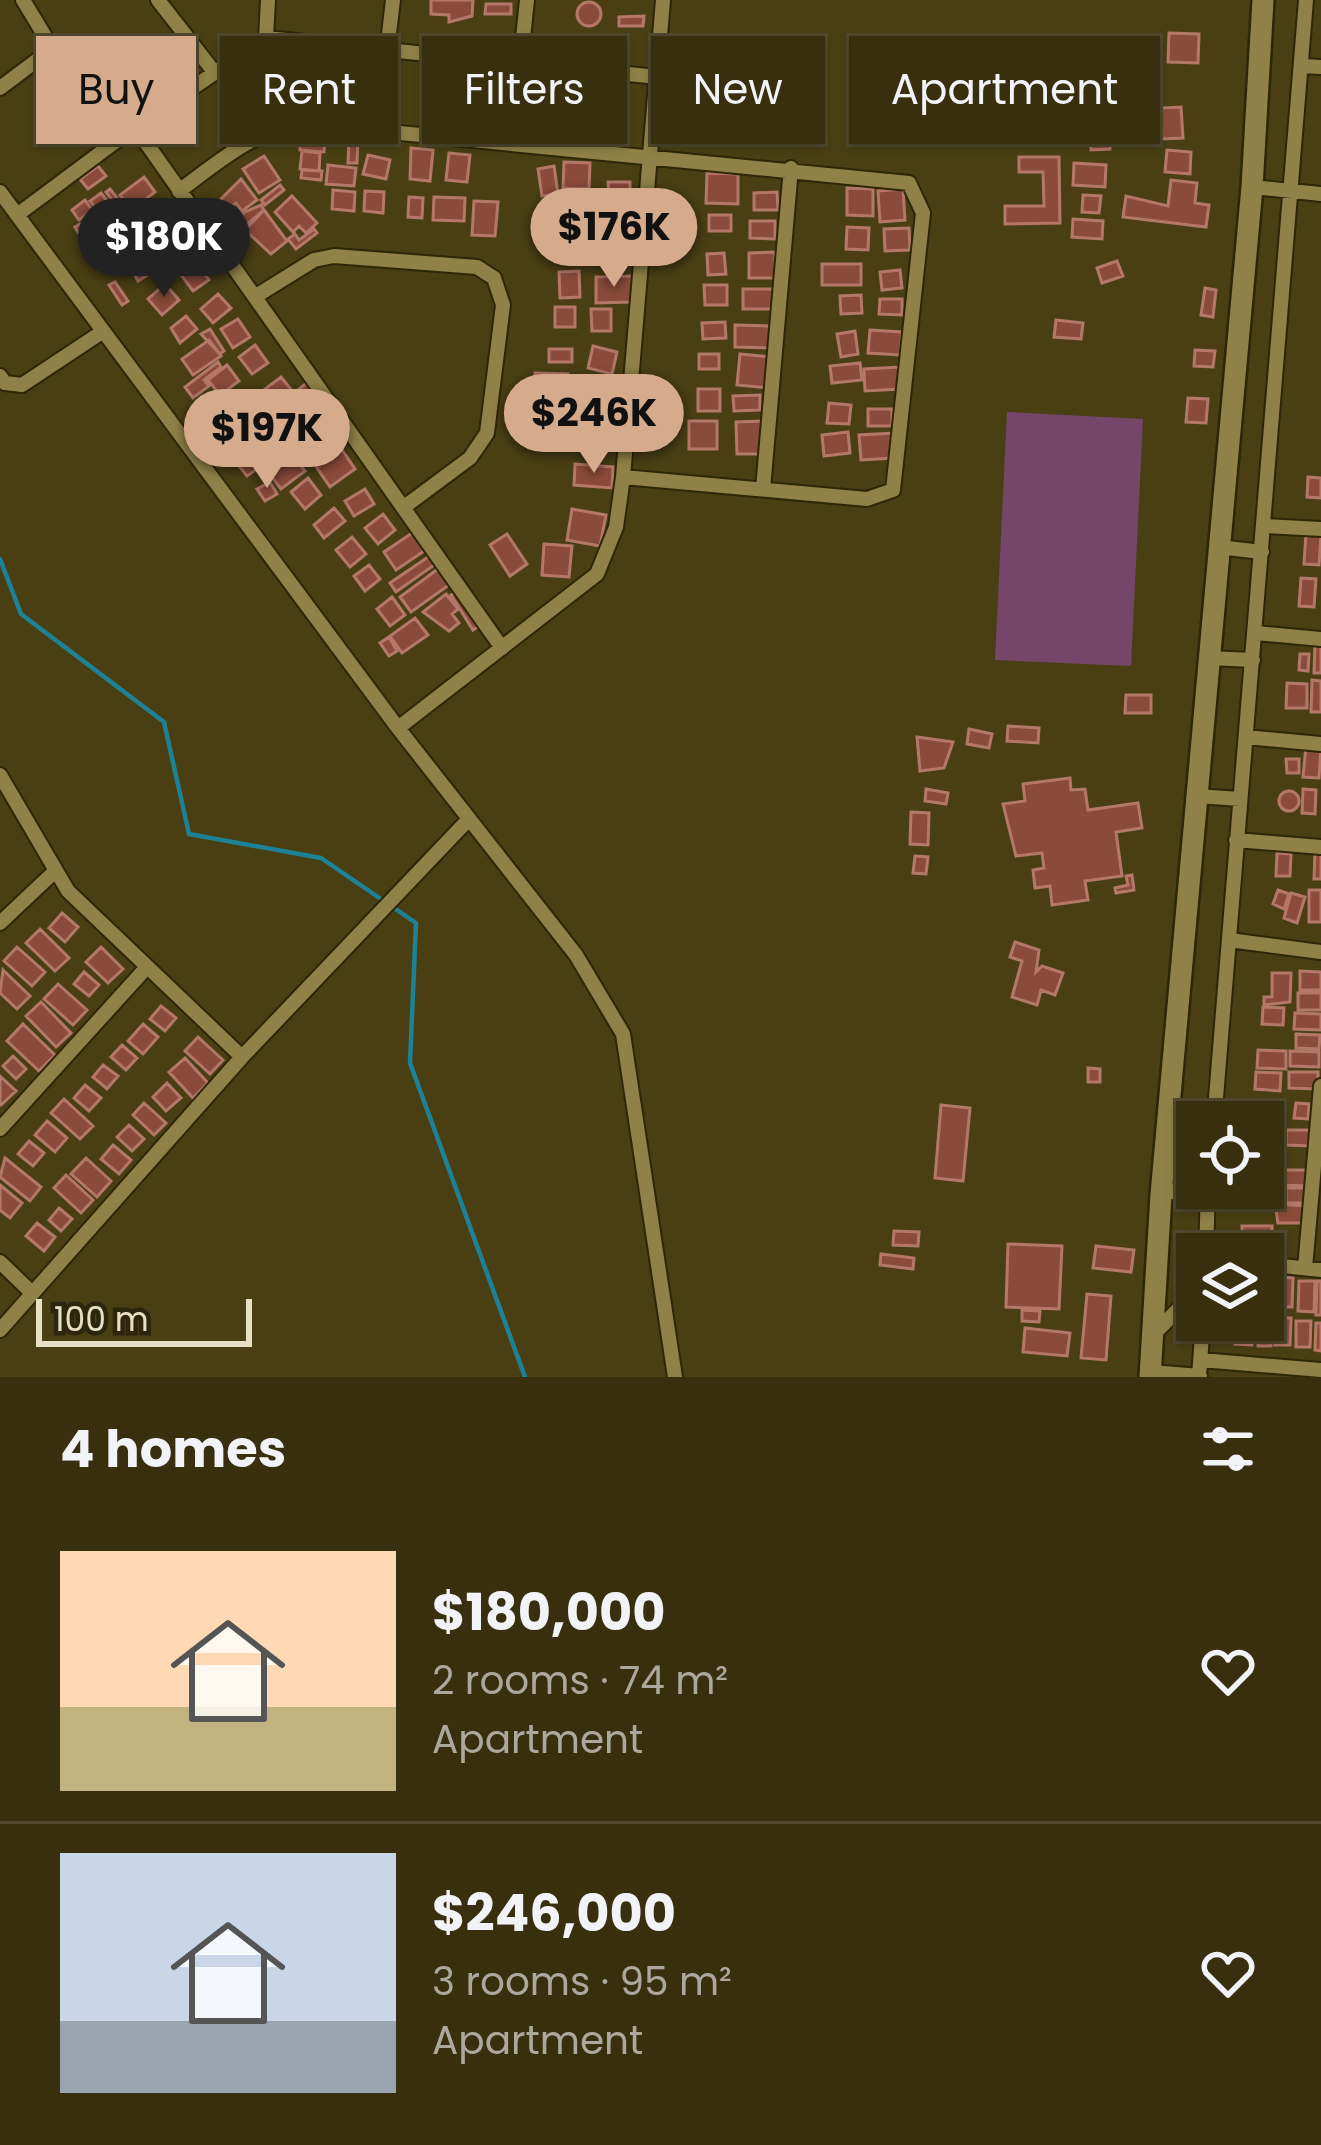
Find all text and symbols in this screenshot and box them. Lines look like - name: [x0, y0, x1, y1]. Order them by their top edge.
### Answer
- chip: Buy: [36, 36, 196, 144]
- chip: Rent: [220, 36, 398, 144]
- chip: Filters: [422, 36, 627, 144]
- chip: New: [651, 36, 825, 144]
- chip: Apartment: [849, 36, 1160, 144]
- pin: $176K: [530, 188, 698, 290]
- pin: $180K: [80, 198, 248, 300]
- text: $176K: [557, 199, 671, 254]
- text: $180K: [105, 209, 223, 264]
- pin: $246K: [510, 374, 678, 476]
- text: $246K: [531, 385, 657, 440]
- pin: $197K: [183, 389, 351, 491]
- text: $197K: [211, 400, 323, 455]
- map controls: [1176, 1101, 1284, 1341]
- button: locate: [1176, 1101, 1284, 1209]
- button: layers: [1176, 1233, 1284, 1341]
- scale bar: [36, 1293, 252, 1346]
- text: 100 m: [54, 1296, 149, 1343]
- text: 4 homes: [60, 1413, 286, 1485]
- icon: filters: [1195, 1416, 1261, 1482]
- text: $180,000: [432, 1576, 665, 1648]
- icon: home: [156, 1599, 300, 1743]
- icon: heart: [1195, 1638, 1261, 1704]
- text: 2 rooms · 74 m²: [432, 1653, 728, 1708]
- text: Apartment: [432, 1712, 643, 1767]
- text: $246,000: [432, 1877, 676, 1949]
- icon: home: [156, 1901, 300, 2045]
- icon: heart: [1195, 1940, 1261, 2006]
- text: 3 rooms · 95 m²: [432, 1954, 732, 2009]
- text: Apartment: [432, 2013, 643, 2068]

